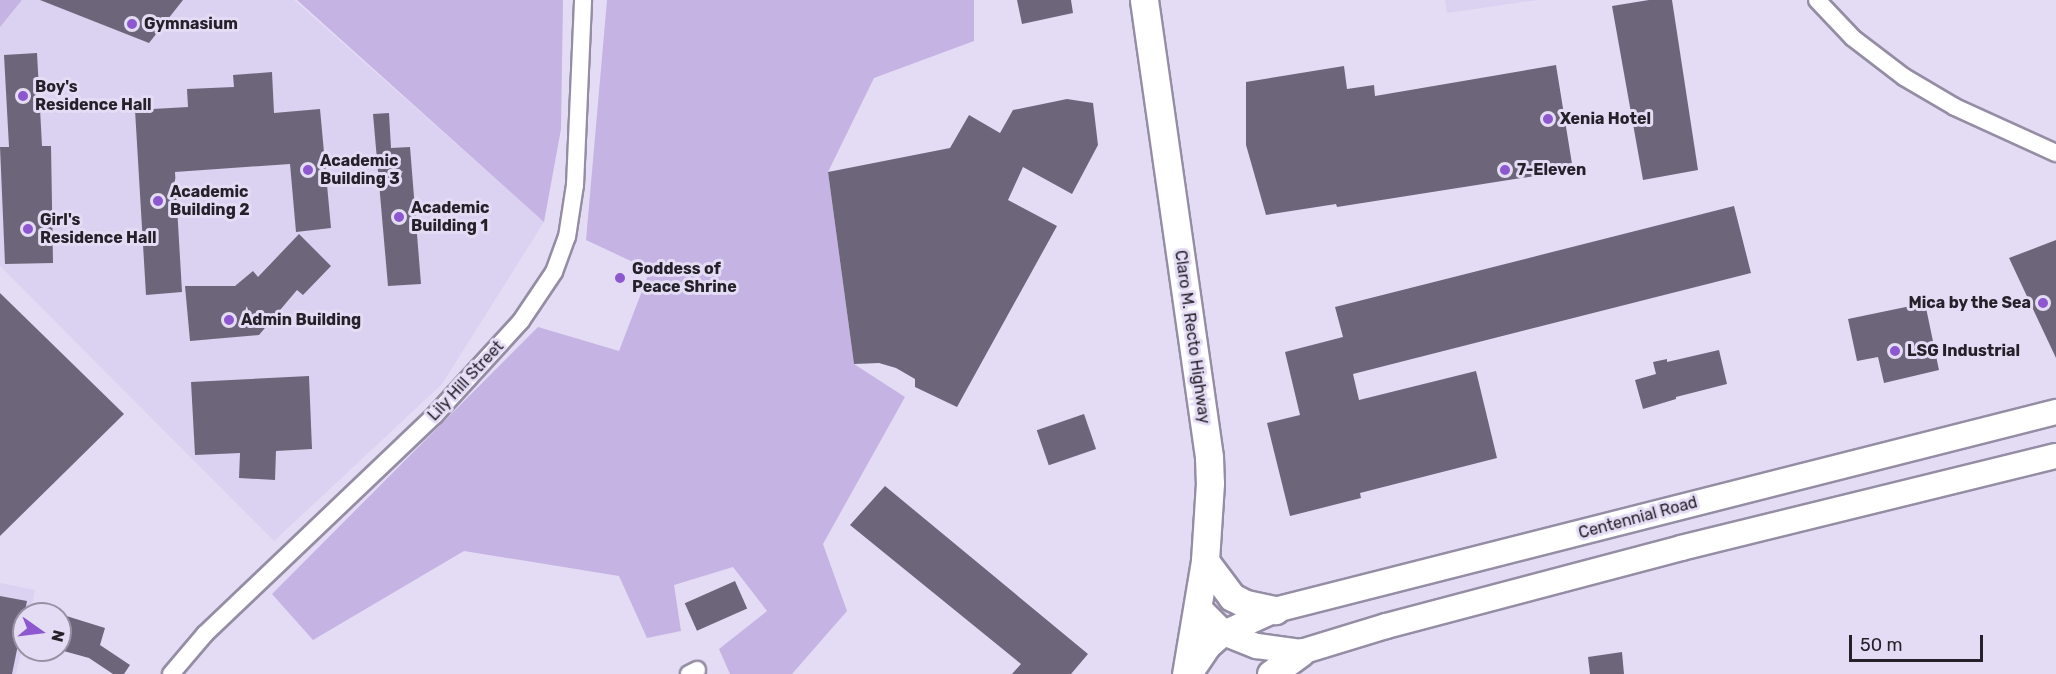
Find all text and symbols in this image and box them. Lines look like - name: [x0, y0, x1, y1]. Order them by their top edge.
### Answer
- place label: Gymnasium: [144, 14, 238, 34]
- marker: Gymnasium: [125, 17, 139, 31]
- place label: Boy's Residence Hall: [35, 77, 152, 115]
- marker: Boy's Residence Hall: [16, 89, 30, 103]
- place label: Xenia Hotel: [1560, 109, 1651, 129]
- marker: Xenia Hotel: [1541, 112, 1555, 126]
- place label: Academic Building 3: [320, 151, 400, 189]
- place label: 7-Eleven: [1517, 160, 1586, 180]
- marker: Academic Building 3: [301, 163, 315, 177]
- marker: 7-Eleven: [1498, 163, 1512, 177]
- place label: Academic Building 2: [170, 182, 250, 220]
- marker: Academic Building 2: [151, 194, 165, 208]
- place label: Academic Building 1: [411, 198, 490, 236]
- place label: Girl's Residence Hall: [40, 210, 157, 248]
- marker: Academic Building 1: [392, 210, 406, 224]
- marker: Girl's Residence Hall: [21, 222, 35, 236]
- street label: Claro M. Recto Highway: [1170, 249, 1214, 425]
- place label: Goddess of Peace Shrine: [632, 259, 737, 297]
- marker: Goddess of Peace Shrine: [613, 271, 627, 285]
- place label: Mica by the Sea: [1908, 293, 2031, 313]
- marker: Mica by the Sea: [2036, 296, 2050, 310]
- place label: Admin Building: [241, 310, 361, 330]
- marker: Admin Building: [222, 313, 236, 327]
- street label: Lily Hill Street: [424, 337, 508, 425]
- place label: LSG Industrial: [1907, 341, 2020, 361]
- marker: LSG Industrial: [1888, 344, 1902, 358]
- street label: Centennial Road: [1576, 493, 1700, 543]
- north arrow: [12, 602, 72, 662]
- scale bar: [1852, 623, 1986, 661]
- text: N: [47, 628, 69, 644]
- text: 50 m: [1860, 634, 1903, 656]

